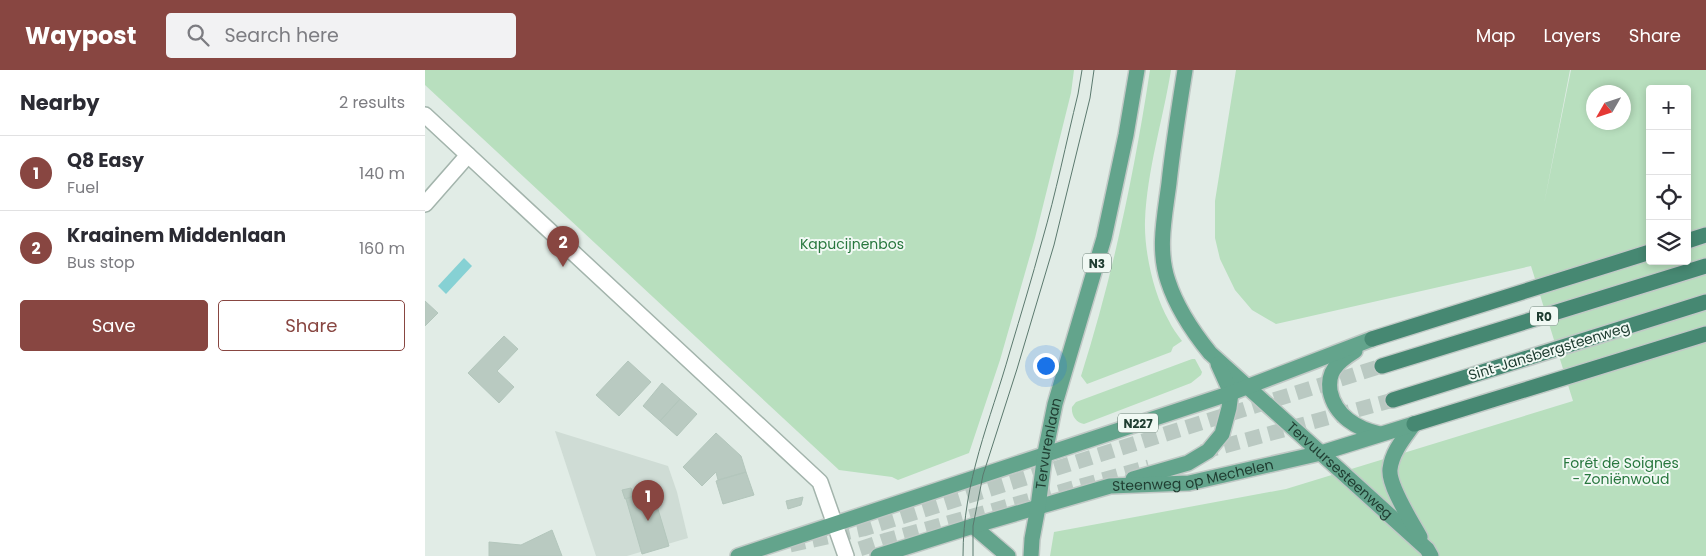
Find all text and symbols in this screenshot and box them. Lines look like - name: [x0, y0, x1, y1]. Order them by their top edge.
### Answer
- search box: [166, 13, 516, 58]
- text: Waypost: [25, 19, 136, 52]
- icon: search: [184, 21, 212, 49]
- text: Search here: [224, 22, 339, 49]
- text: Map: [1476, 23, 1516, 48]
- text: Layers: [1544, 23, 1601, 48]
- text: Share: [1629, 23, 1681, 48]
- north arrow: [1586, 85, 1631, 130]
- map controls: [1646, 85, 1691, 265]
- button: +: [1646, 85, 1691, 130]
- text: Nearby: [20, 88, 100, 117]
- text: 2 results: [339, 91, 405, 114]
- button: −: [1646, 130, 1691, 175]
- text: Q8 Easy: [67, 147, 144, 174]
- text: 1: [33, 162, 39, 185]
- text: 140 m: [359, 162, 405, 185]
- button: locate: [1646, 175, 1691, 220]
- text: Fuel: [67, 176, 99, 199]
- button: layers: [1646, 220, 1691, 265]
- text: Kraainem Middenlaan: [67, 222, 286, 249]
- pin: 2: [547, 226, 579, 267]
- park label: Kapucijnenbos: [800, 234, 904, 254]
- text: 2: [31, 237, 41, 260]
- text: 160 m: [359, 237, 405, 260]
- text: Bus stop: [67, 251, 135, 274]
- road number: N3: [1083, 254, 1111, 272]
- button: Save: [20, 300, 208, 351]
- button: Share: [218, 300, 405, 351]
- road number: R0: [1530, 307, 1558, 326]
- street label: Sint-Jansbergsteenweg: [1466, 317, 1632, 385]
- your location: [1033, 353, 1059, 379]
- street label: Tervurenlaan: [1030, 395, 1066, 490]
- road number: N227: [1118, 413, 1158, 432]
- street label: Tervuursesteenweg: [1282, 417, 1397, 524]
- park label: Forêt de Soignes - Zoniënwoud: [1563, 453, 1679, 489]
- street label: Steenweg op Mechelen: [1112, 454, 1275, 496]
- pin: 1: [632, 480, 664, 521]

